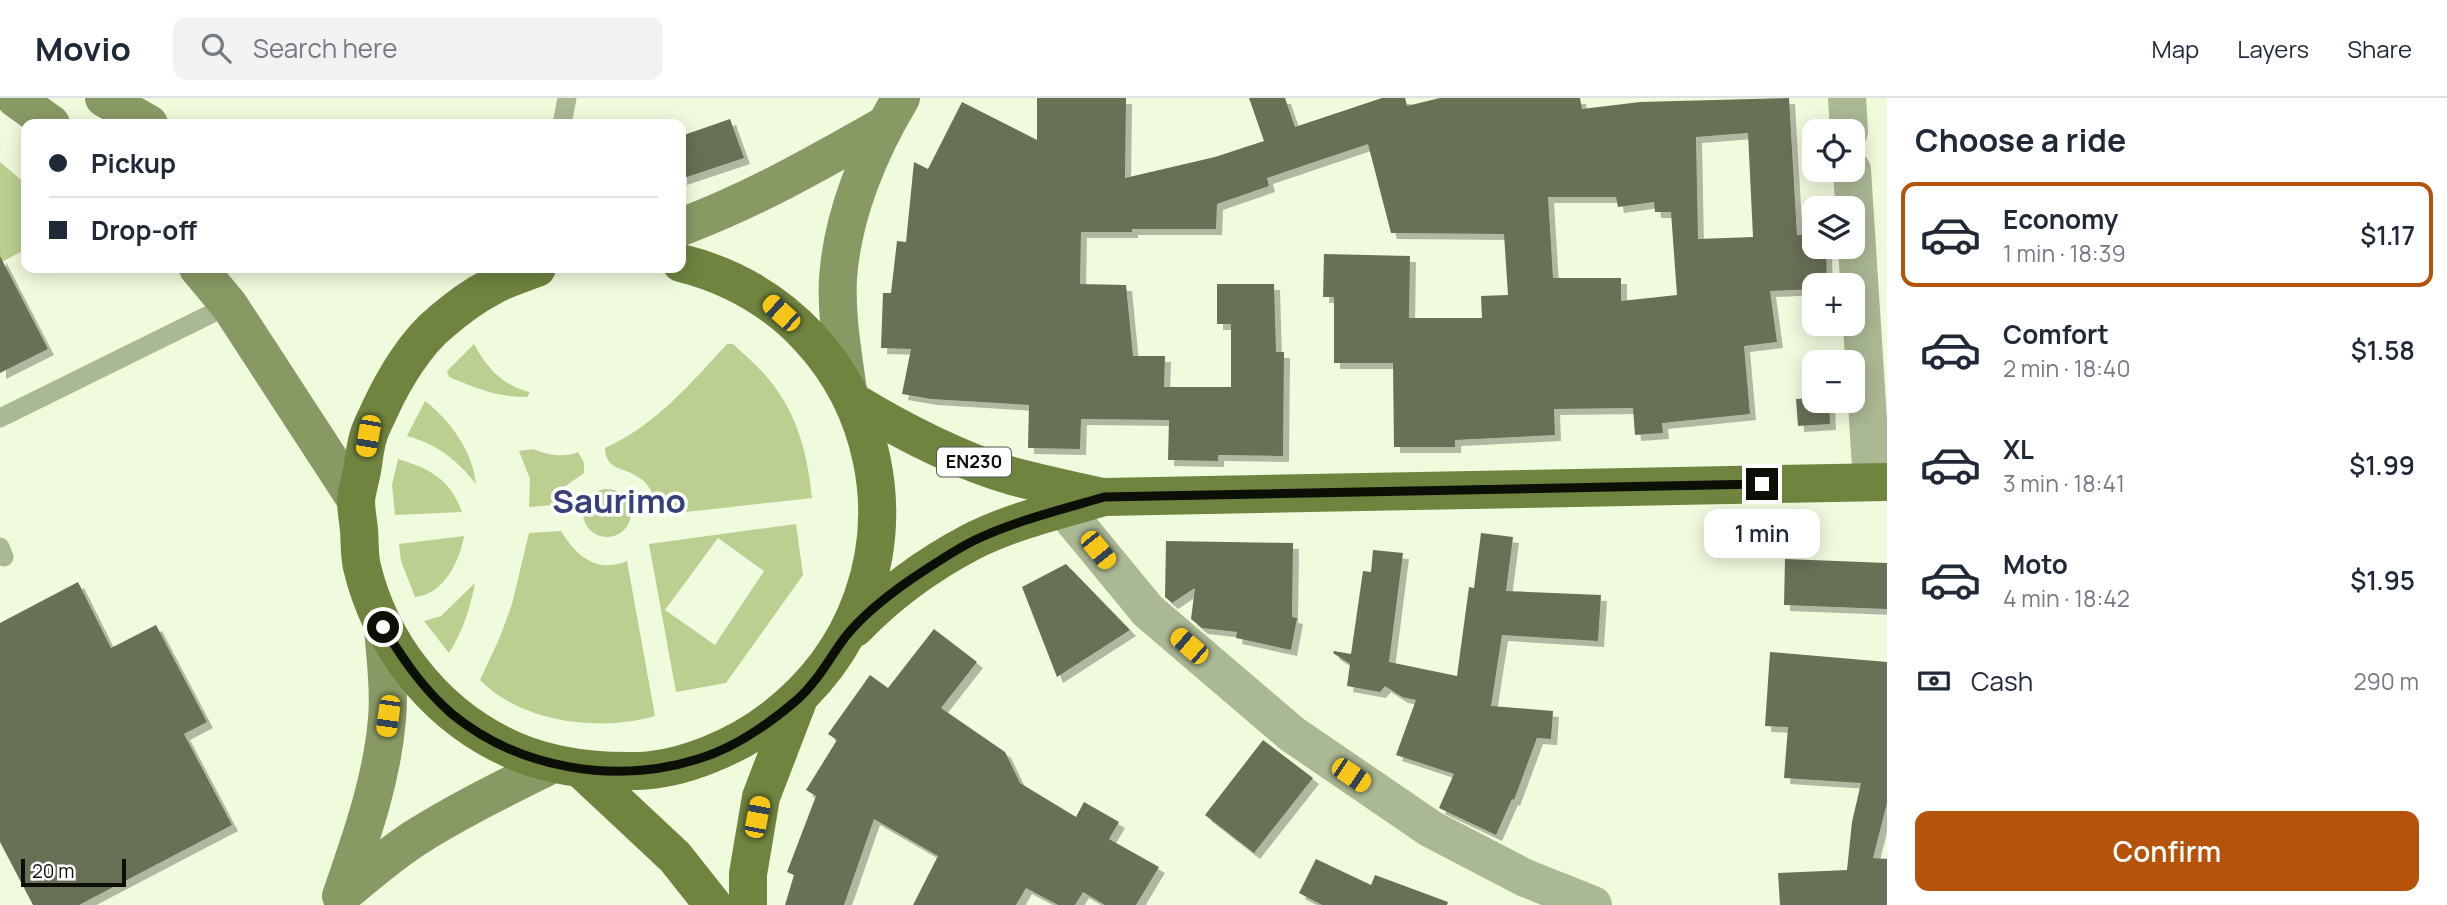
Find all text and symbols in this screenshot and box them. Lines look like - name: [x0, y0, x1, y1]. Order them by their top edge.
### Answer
- search box: [173, 17, 663, 80]
- text: Movio: [35, 26, 131, 71]
- icon: search: [197, 29, 235, 67]
- text: Search here: [253, 30, 397, 66]
- text: Map: [2152, 32, 2199, 65]
- text: Layers: [2237, 32, 2309, 65]
- text: Share: [2347, 32, 2412, 65]
- text: Choose a ride: [1915, 118, 2126, 162]
- map controls: [1802, 119, 1865, 413]
- button: locate: [1802, 119, 1865, 182]
- text: Pickup: [91, 145, 176, 181]
- button: layers: [1802, 196, 1865, 259]
- text: Economy: [2003, 201, 2118, 237]
- icon: car: [1919, 203, 1982, 266]
- text: Drop-off: [91, 212, 197, 248]
- text: $1.17: [2360, 217, 2415, 253]
- text: 1 min · 18:39: [2003, 237, 2126, 269]
- button: +: [1802, 273, 1865, 336]
- car: [759, 291, 804, 335]
- text: Comfort: [2003, 316, 2109, 352]
- icon: car: [1919, 318, 1982, 381]
- text: $1.58: [2351, 332, 2415, 368]
- button: −: [1802, 350, 1865, 413]
- text: 2 min · 18:40: [2003, 352, 2130, 384]
- car: [355, 413, 382, 459]
- text: XL: [2003, 431, 2034, 467]
- icon: car: [1919, 433, 1982, 496]
- text: $1.99: [2349, 447, 2415, 483]
- road number: EN230: [937, 448, 1011, 476]
- text: 3 min · 18:41: [2003, 467, 2125, 499]
- route end: [1746, 468, 1778, 500]
- district label: Saurimo: [552, 478, 686, 523]
- callout: 1 min: [1704, 508, 1820, 558]
- text: 1 min: [1735, 517, 1789, 549]
- car: [1077, 527, 1120, 573]
- text: Moto: [2003, 546, 2068, 582]
- icon: car: [1919, 548, 1982, 611]
- text: $1.95: [2350, 562, 2415, 598]
- text: 4 min · 18:42: [2003, 582, 2130, 614]
- route start: [367, 611, 399, 643]
- car: [1167, 624, 1212, 668]
- icon: cash: [1915, 662, 1953, 700]
- text: Cash: [1971, 663, 2033, 699]
- text: 290 m: [2353, 665, 2419, 697]
- car: [375, 694, 402, 738]
- car: [1328, 755, 1375, 795]
- car: [743, 794, 772, 840]
- button: Confirm: [1915, 811, 2419, 891]
- scale bar: [21, 856, 126, 888]
- text: 20 m: [32, 858, 74, 884]

